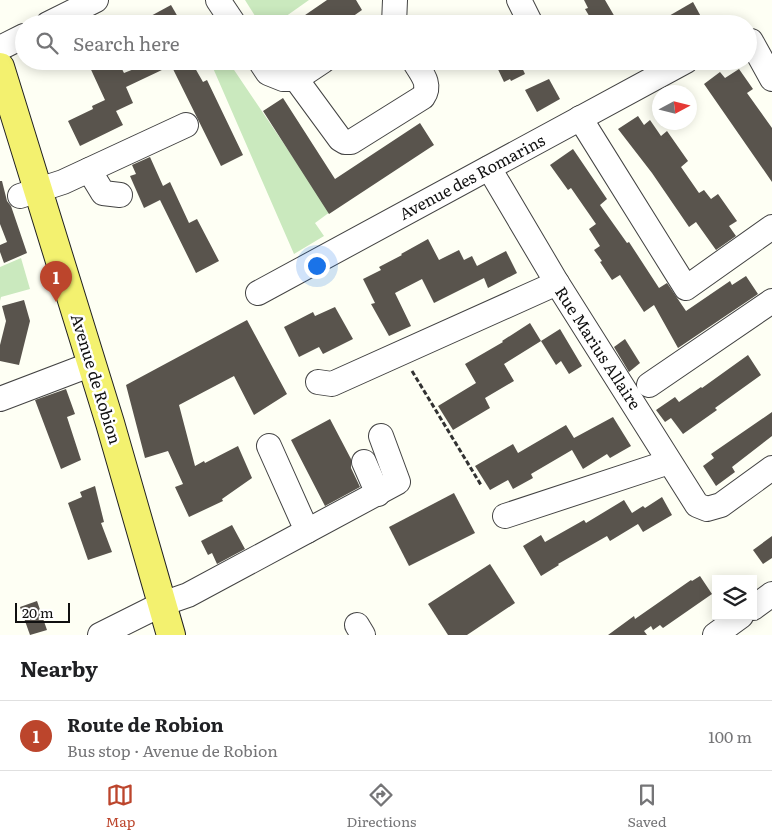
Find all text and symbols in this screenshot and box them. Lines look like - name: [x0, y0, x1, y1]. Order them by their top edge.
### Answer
- search box: [15, 15, 757, 70]
- icon: search: [33, 29, 61, 57]
- text: Search here: [73, 29, 180, 57]
- north arrow: [652, 85, 697, 130]
- street label: Avenue des Romarins: [394, 127, 549, 225]
- your location: [304, 253, 330, 279]
- pin: 1: [40, 261, 72, 302]
- street label: Rue Marius Allaire: [550, 281, 648, 414]
- street label: Avenue de Robion: [66, 310, 128, 447]
- map controls: [712, 575, 757, 620]
- button: layers: [712, 575, 757, 620]
- scale bar: [15, 600, 70, 623]
- text: 20 m: [22, 602, 54, 622]
- text: Nearby: [20, 652, 98, 683]
- text: Route de Robion: [67, 710, 224, 738]
- text: 1: [33, 724, 39, 748]
- text: 100 m: [708, 724, 752, 748]
- text: Bus stop · Avenue de Robion: [67, 738, 278, 762]
- tab: Map: [106, 781, 135, 831]
- tab: Directions: [346, 781, 416, 831]
- tab: Saved: [627, 781, 666, 831]

